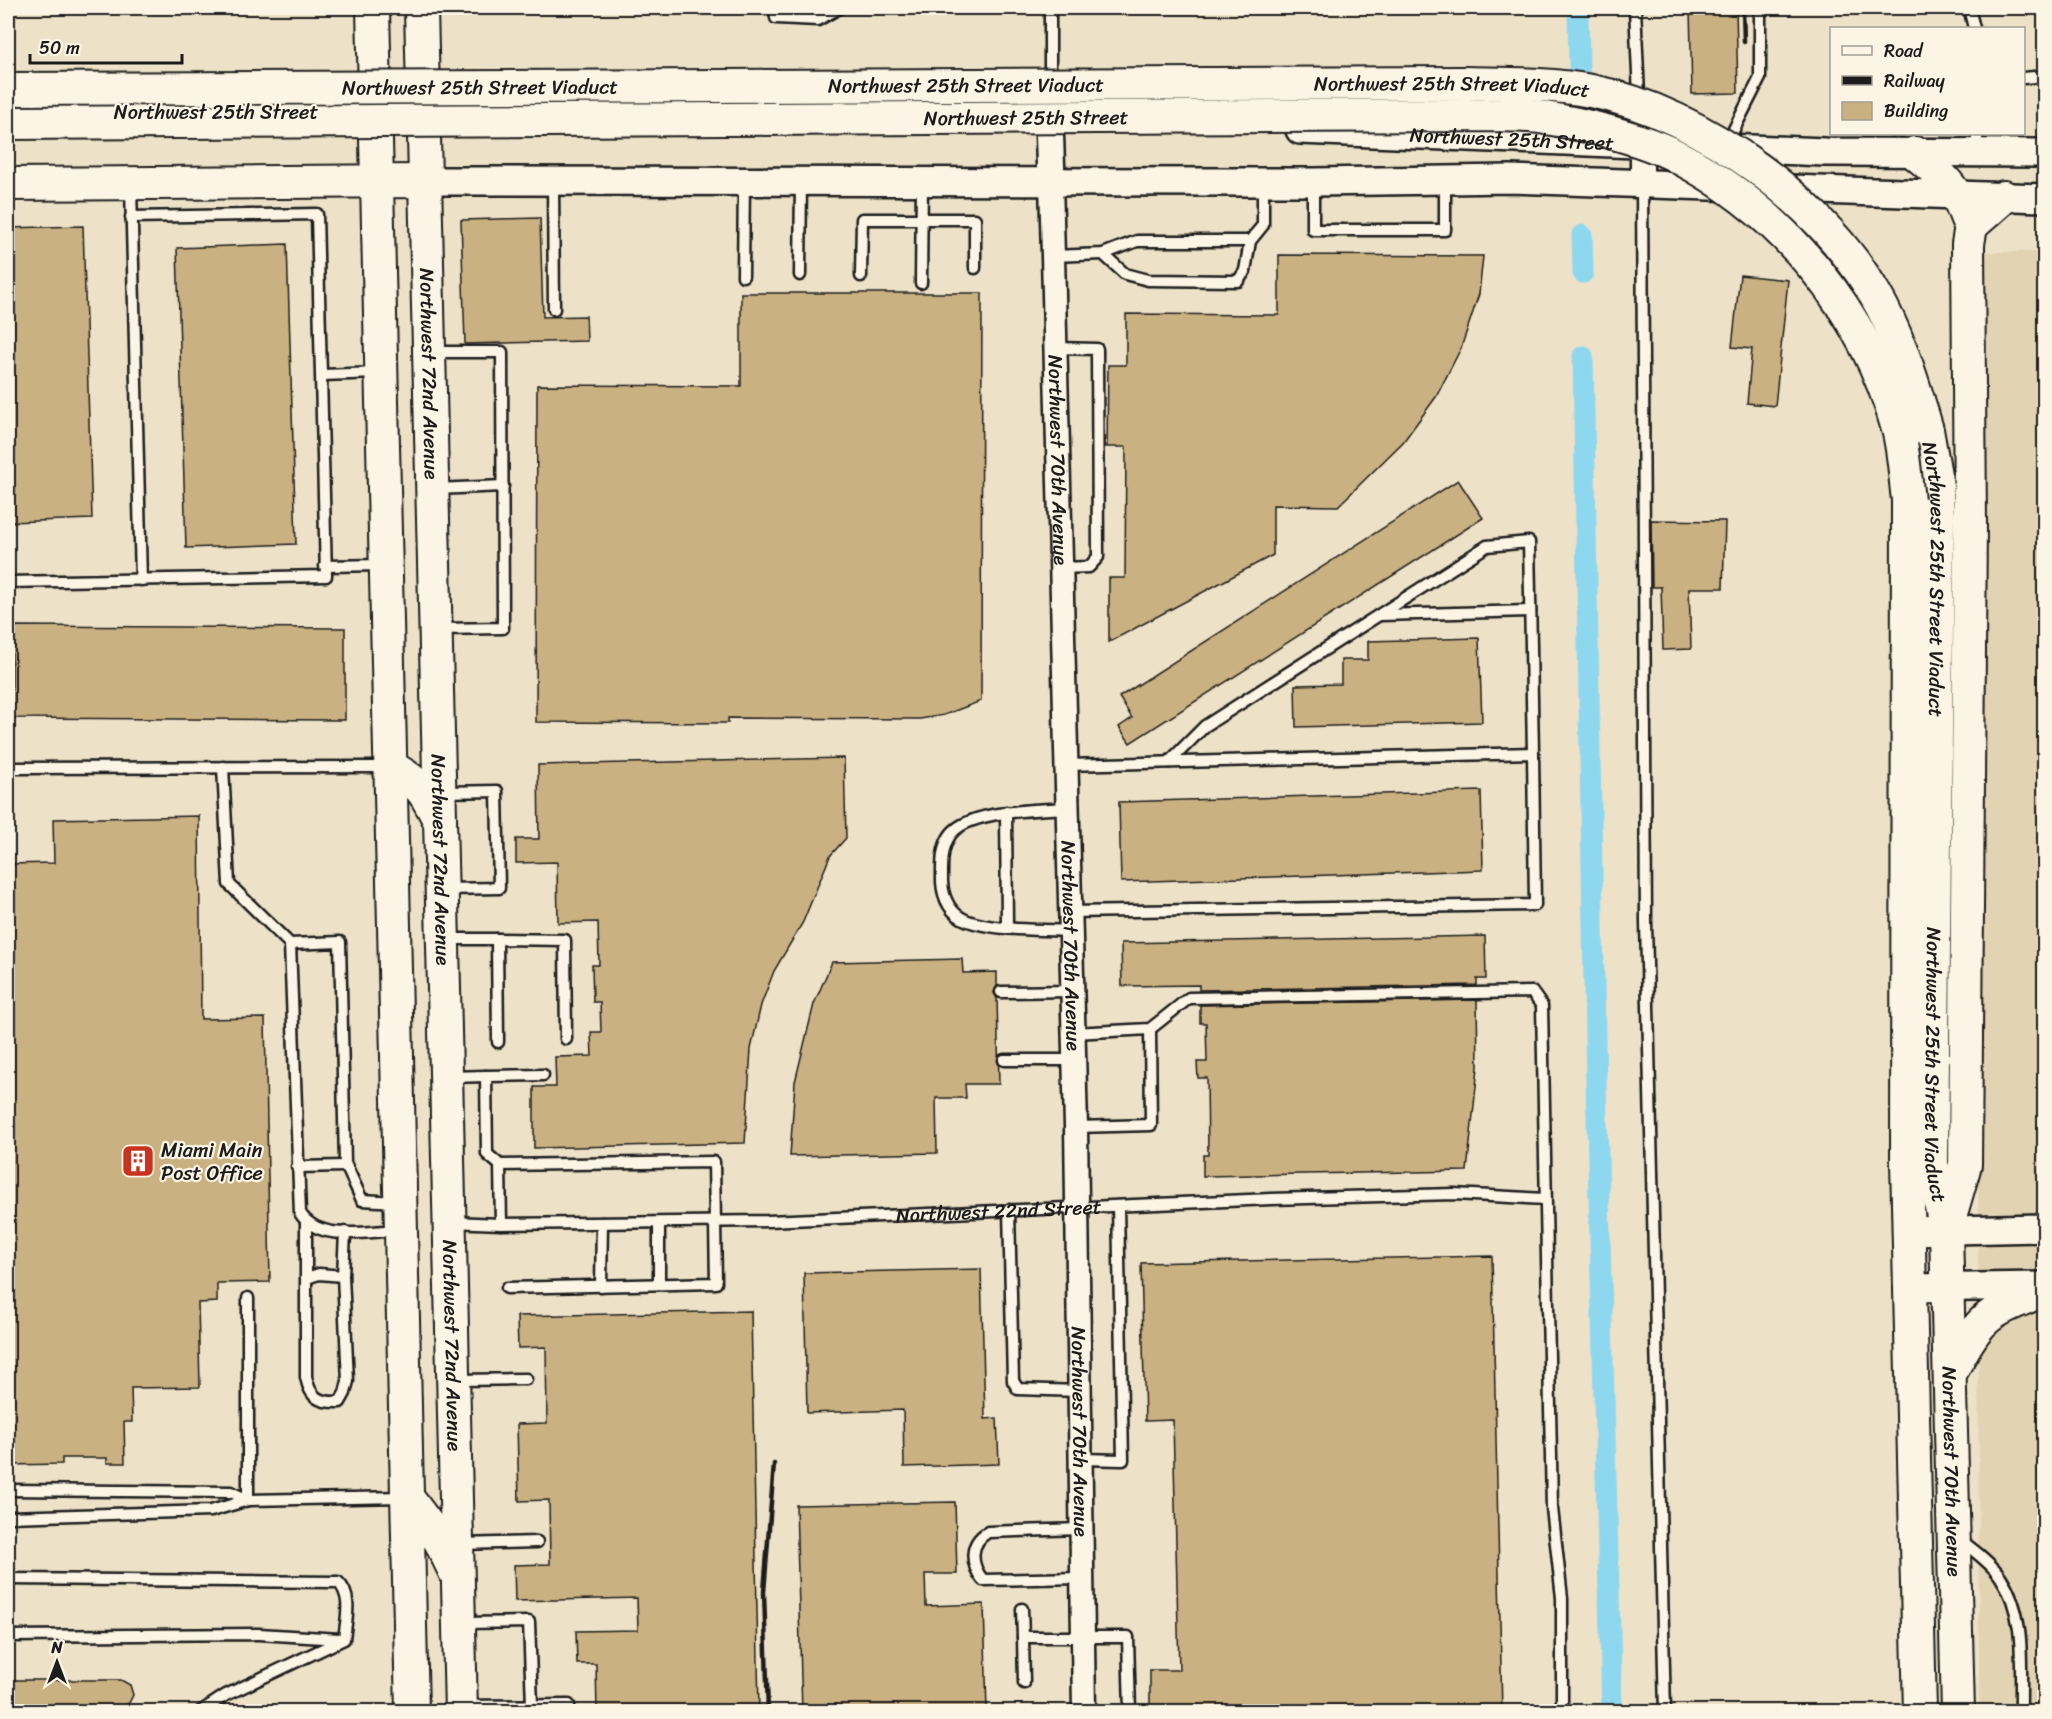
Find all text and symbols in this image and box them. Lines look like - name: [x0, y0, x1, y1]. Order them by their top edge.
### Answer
- scale bar: [30, 27, 182, 65]
- legend: [1830, 27, 2025, 135]
- text: 50 m: [39, 32, 80, 64]
- text: Road: [1884, 35, 1924, 67]
- text: Railway: [1884, 65, 1946, 97]
- street label: Northwest 25th Street Viaduct: [1314, 66, 1593, 108]
- street label: Northwest 25th Street Viaduct: [828, 67, 1104, 104]
- street label: Northwest 25th Street Viaduct: [342, 69, 618, 106]
- street label: Northwest 25th Street: [114, 95, 318, 130]
- text: Building: [1884, 95, 1948, 127]
- street label: Northwest 25th Street: [924, 100, 1129, 136]
- street label: Northwest 25th Street: [1409, 118, 1615, 161]
- street label: Northwest 72nd Avenue: [409, 268, 449, 480]
- street label: Northwest 70th Avenue: [1038, 354, 1078, 566]
- street label: Northwest 25th Street Viaduct: [1911, 439, 1955, 717]
- street label: Northwest 72nd Avenue: [421, 754, 460, 966]
- street label: Northwest 70th Avenue: [1050, 840, 1091, 1052]
- street label: Northwest 25th Street Viaduct: [1914, 927, 1957, 1206]
- place label: Miami Main Post Office: [161, 1133, 263, 1191]
- building icon: Miami Main Post Office: [120, 1143, 156, 1179]
- street label: Northwest 22nd Street: [895, 1189, 1103, 1233]
- street label: Northwest 72nd Avenue: [432, 1240, 472, 1452]
- street label: Northwest 70th Avenue: [1061, 1326, 1099, 1537]
- street label: Northwest 70th Avenue: [1931, 1366, 1972, 1578]
- north arrow: [27, 1632, 87, 1692]
- text: N: [50, 1633, 63, 1662]

